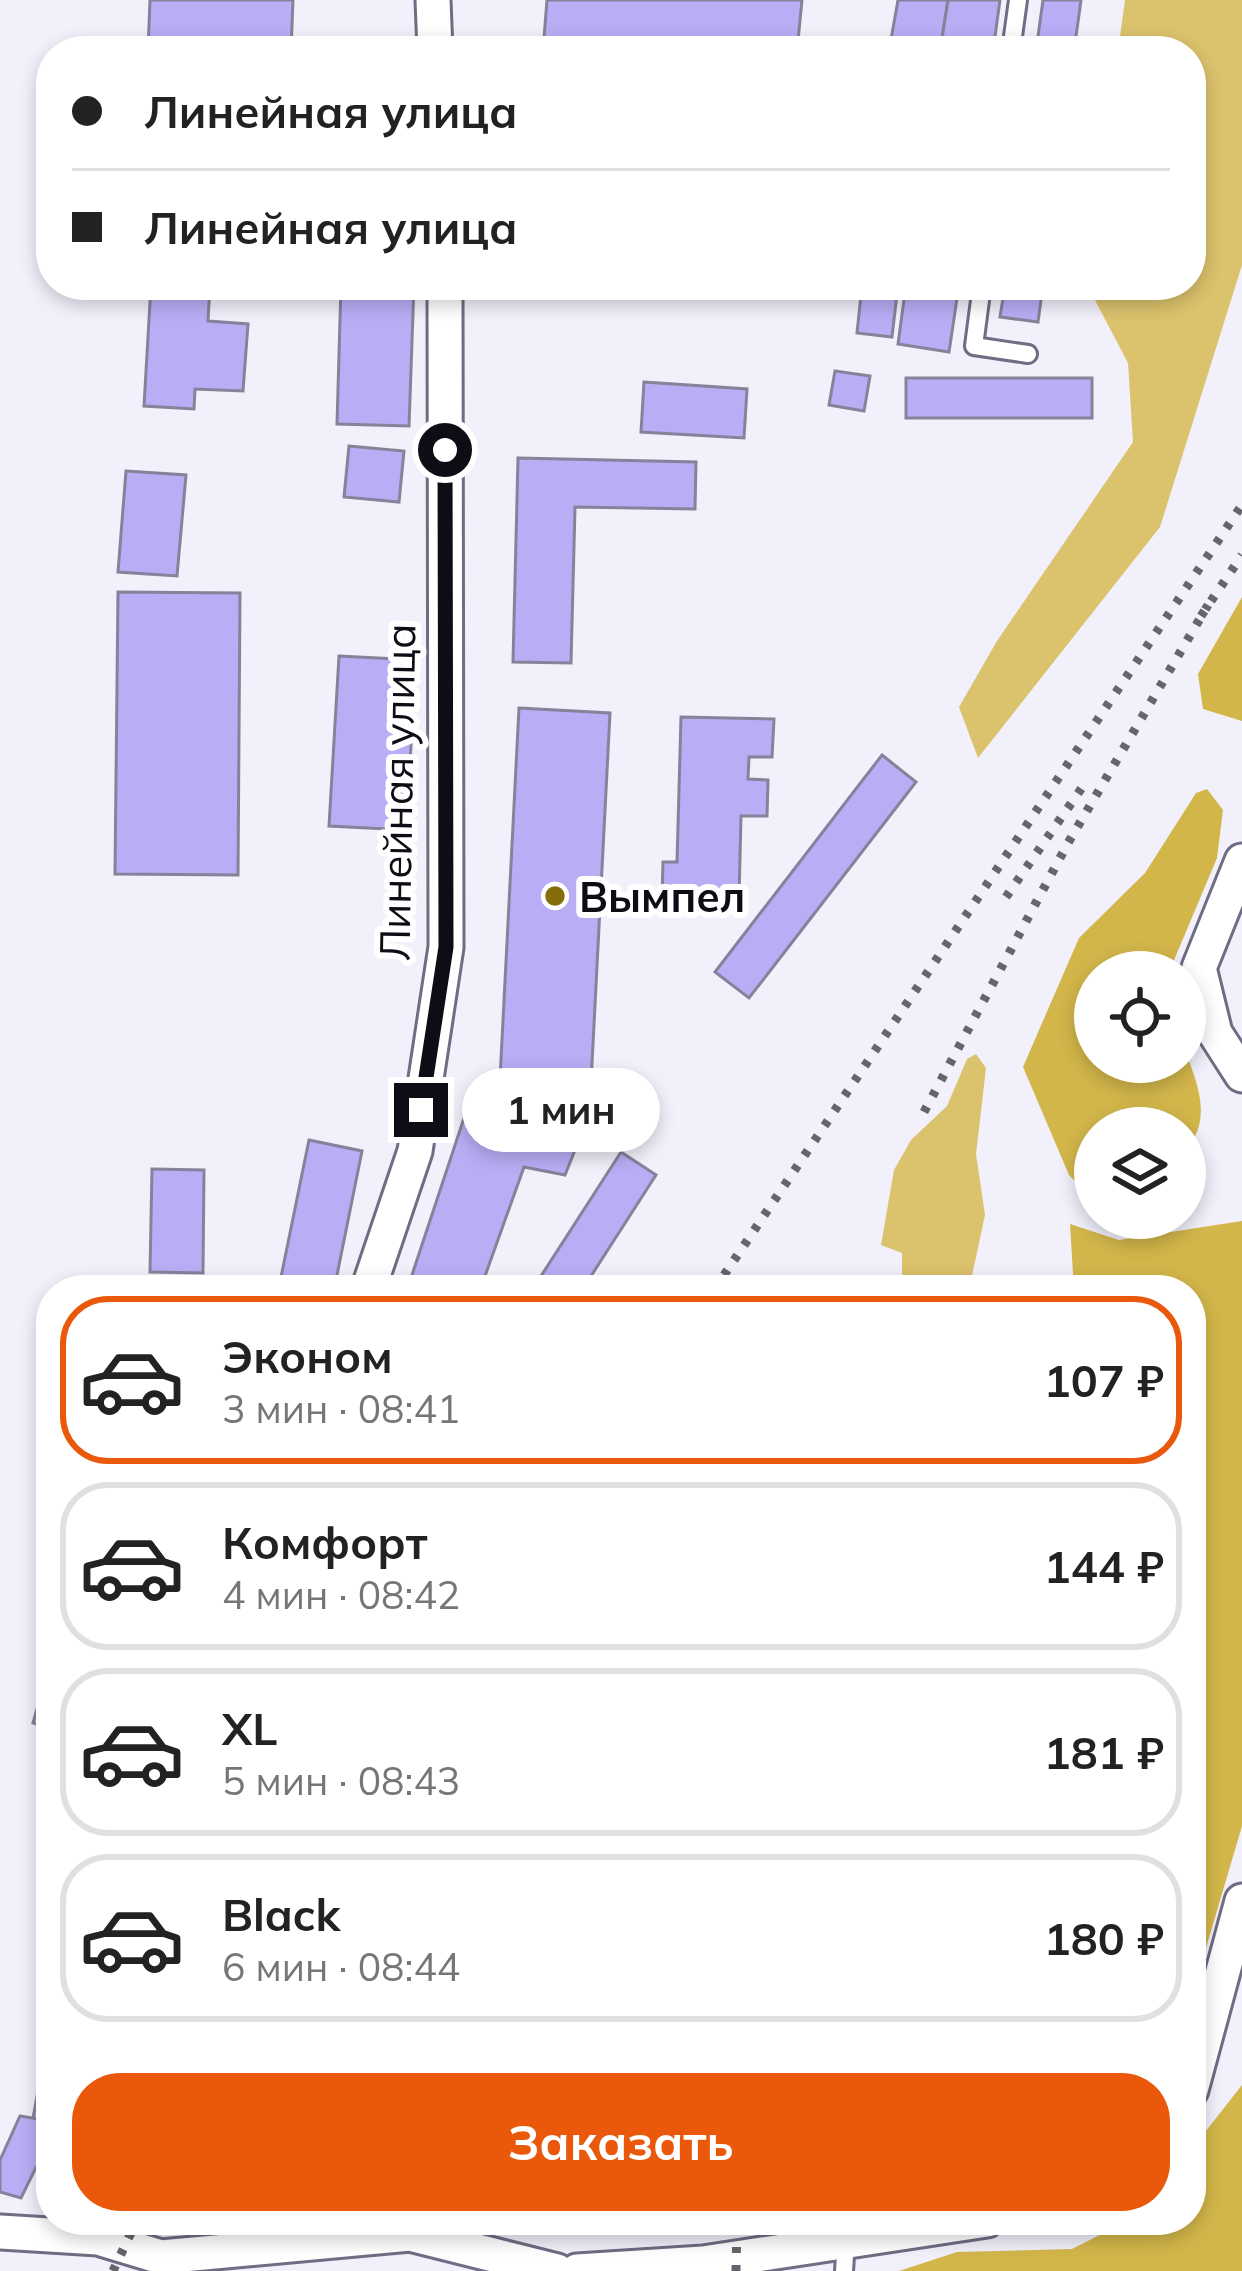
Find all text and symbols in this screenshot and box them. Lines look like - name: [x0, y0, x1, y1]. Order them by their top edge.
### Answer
- text: Линейная улица: [144, 83, 517, 139]
- text: Линейная улица: [144, 199, 517, 255]
- route start: [418, 423, 472, 477]
- street label: Линейная улица: [368, 623, 426, 961]
- place label: Вымпел: [579, 870, 745, 923]
- marker: Вымпел: [542, 883, 568, 909]
- map controls: [1074, 951, 1206, 1239]
- button: locate: [1074, 951, 1206, 1083]
- callout: 1 мин: [463, 1068, 661, 1152]
- route end: [394, 1083, 448, 1137]
- text: 1 мин: [506, 1085, 616, 1134]
- button: layers: [1074, 1107, 1206, 1239]
- icon: car: [78, 1326, 186, 1434]
- text: Эконом: [222, 1328, 393, 1384]
- text: 107 ₽: [1044, 1352, 1164, 1408]
- text: 3 мин · 08:41: [222, 1384, 460, 1433]
- icon: car: [78, 1512, 186, 1620]
- text: Комфорт: [222, 1514, 428, 1570]
- text: 144 ₽: [1044, 1538, 1164, 1594]
- text: 4 мин · 08:42: [222, 1570, 460, 1619]
- icon: car: [78, 1698, 186, 1806]
- text: XL: [222, 1700, 277, 1756]
- text: 181 ₽: [1044, 1724, 1164, 1780]
- text: 5 мин · 08:43: [222, 1756, 460, 1805]
- icon: car: [78, 1884, 186, 1992]
- text: Black: [222, 1886, 340, 1942]
- text: 180 ₽: [1044, 1910, 1164, 1966]
- text: 6 мин · 08:44: [222, 1942, 460, 1991]
- button: Заказать: [72, 2073, 1170, 2211]

